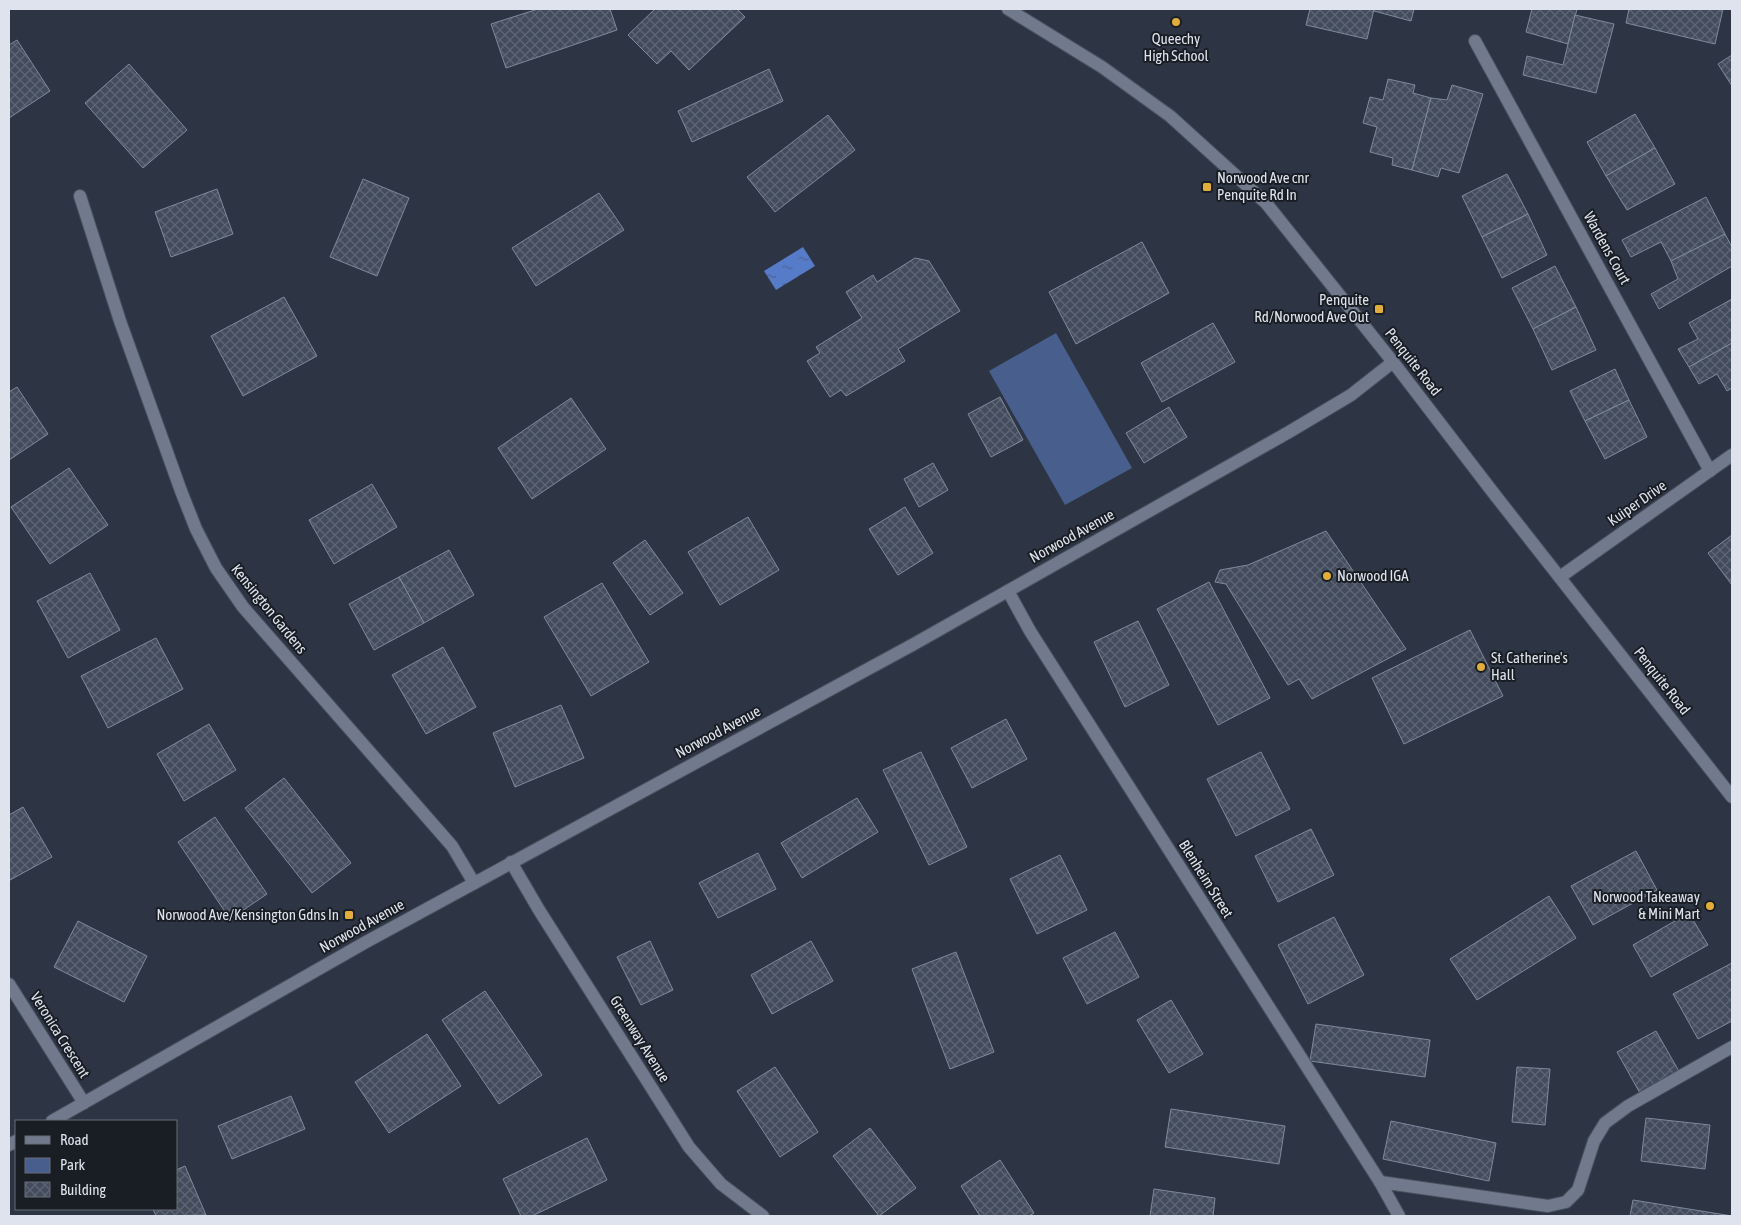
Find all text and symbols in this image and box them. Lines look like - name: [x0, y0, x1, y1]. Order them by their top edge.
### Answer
- marker: Queechy High School: [1170, 16, 1182, 28]
- place label: Queechy High School: [1143, 30, 1209, 64]
- place label: Norwood Ave cnr Penquite Rd In: [1217, 169, 1309, 203]
- marker: Norwood Ave cnr Penquite Rd In: [1201, 181, 1213, 193]
- street label: Wardens Court: [1581, 209, 1634, 287]
- place label: Penquite Rd/Norwood Ave Out: [1254, 291, 1369, 325]
- marker: Penquite Rd/Norwood Ave Out: [1373, 303, 1385, 315]
- street label: Penquite Road: [1382, 325, 1445, 399]
- street label: Kuiper Drive: [1604, 476, 1669, 529]
- street label: Norwood Avenue: [1027, 505, 1117, 566]
- street label: Kensington Gardens: [228, 561, 311, 657]
- place label: Norwood IGA: [1337, 567, 1409, 584]
- marker: Norwood IGA: [1321, 570, 1333, 582]
- street label: Penquite Road: [1631, 644, 1694, 718]
- place label: St. Catherine's Hall: [1491, 649, 1568, 683]
- marker: St. Catherine's Hall: [1475, 661, 1487, 673]
- street label: Norwood Avenue: [672, 702, 763, 761]
- street label: Blenheim Street: [1176, 837, 1237, 921]
- place label: Norwood Takeaway & Mini Mart: [1593, 888, 1700, 922]
- street label: Norwood Avenue: [317, 895, 407, 956]
- marker: Norwood Takeaway & Mini Mart: [1704, 900, 1716, 912]
- place label: Norwood Ave/Kensington Gdns In: [156, 906, 339, 923]
- marker: Norwood Ave/Kensington Gdns In: [343, 909, 355, 921]
- street label: Veronica Crescent: [27, 989, 94, 1081]
- street label: Greenway Avenue: [607, 992, 674, 1085]
- legend: [15, 1120, 178, 1210]
- text: Road: [60, 1131, 89, 1148]
- text: Park: [60, 1156, 85, 1173]
- text: Building: [60, 1181, 106, 1198]

